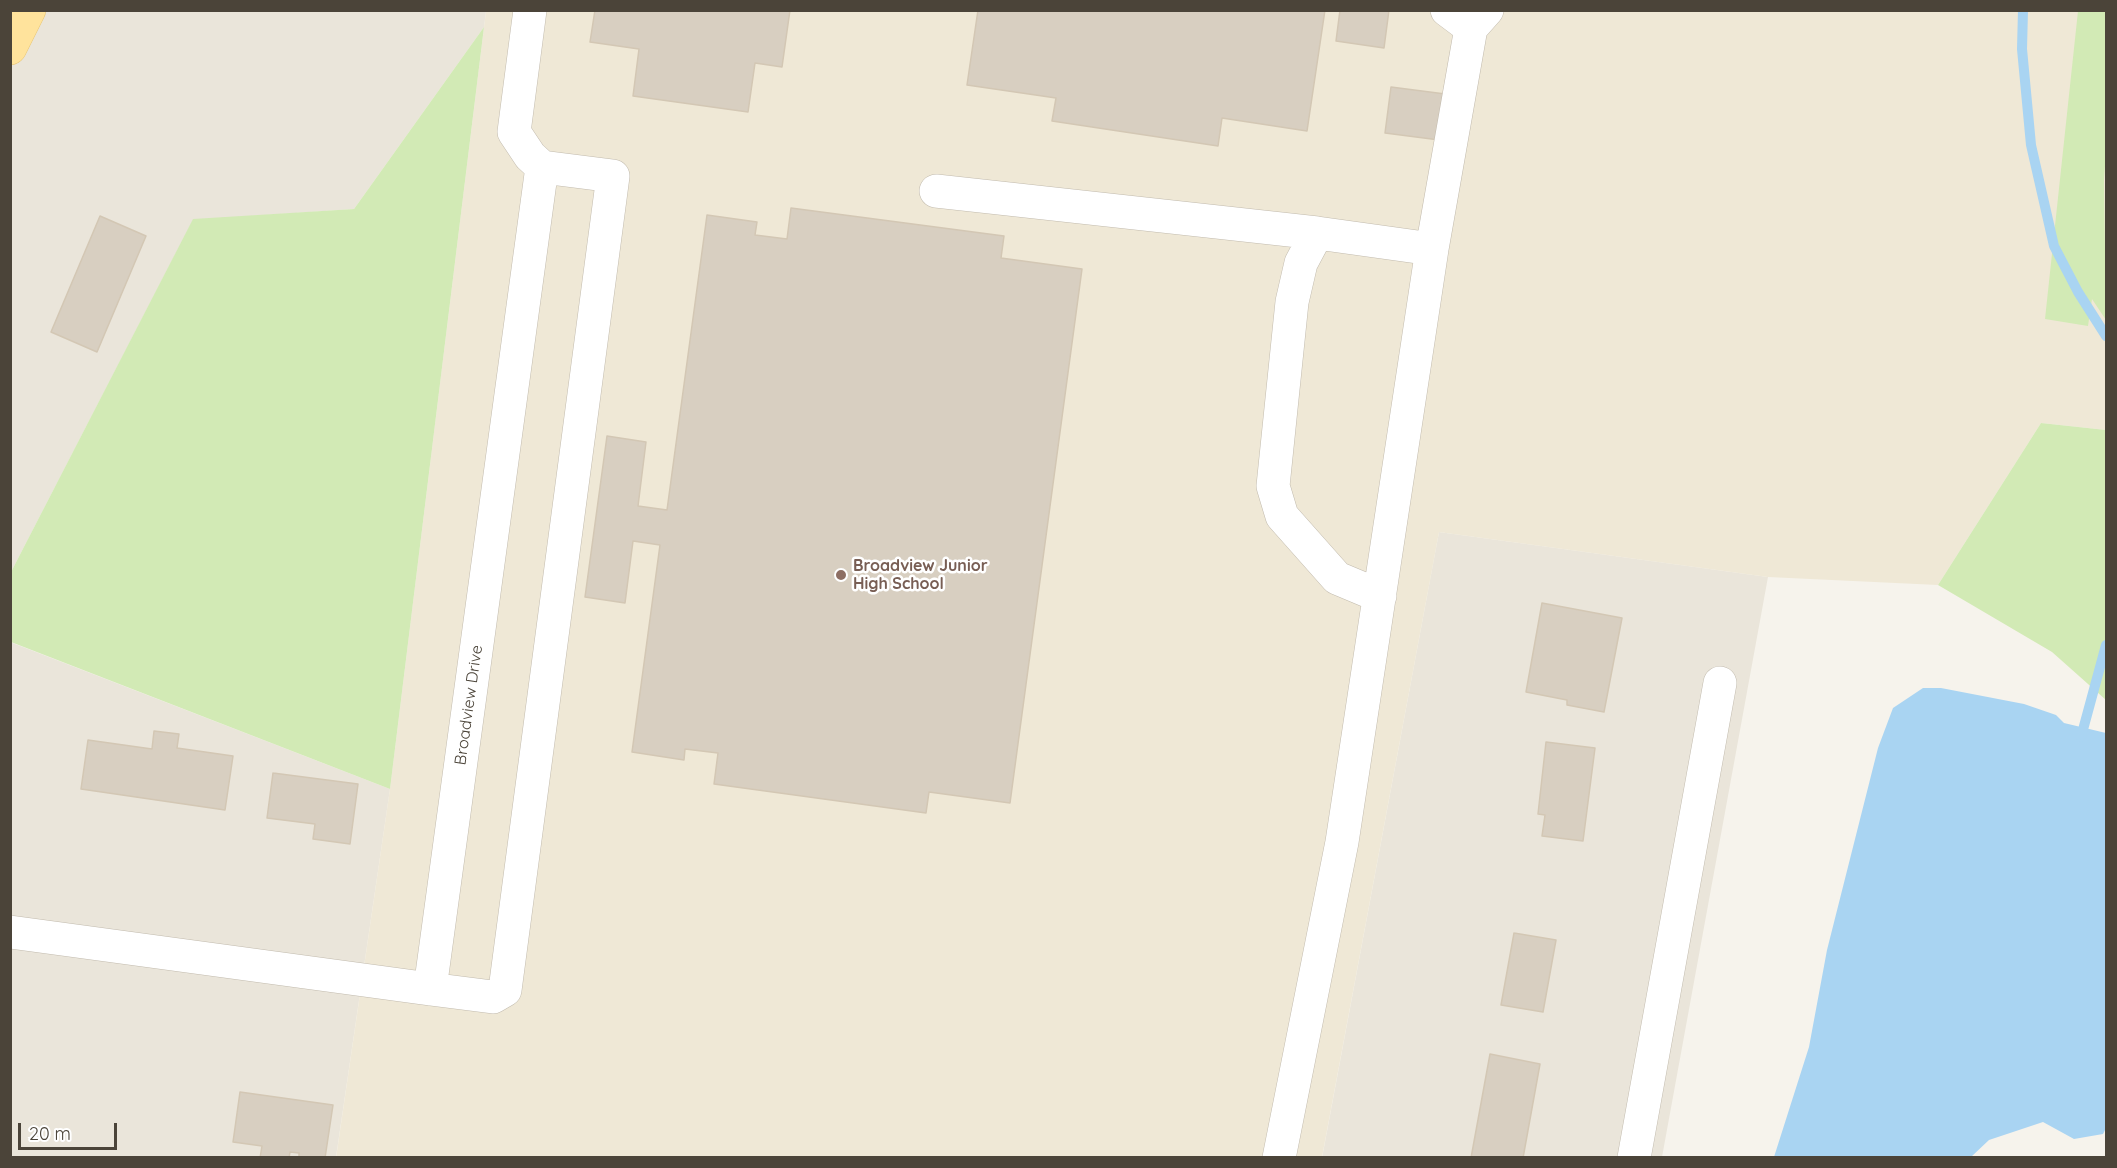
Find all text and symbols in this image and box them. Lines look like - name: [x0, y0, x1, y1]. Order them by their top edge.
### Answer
- place label: Broadview Junior High School: [853, 556, 988, 594]
- marker: Broadview Junior High School: [834, 568, 848, 582]
- street label: Broadview Drive: [451, 644, 487, 766]
- scale bar: [21, 1111, 120, 1149]
- text: 20 m: [29, 1122, 71, 1145]

